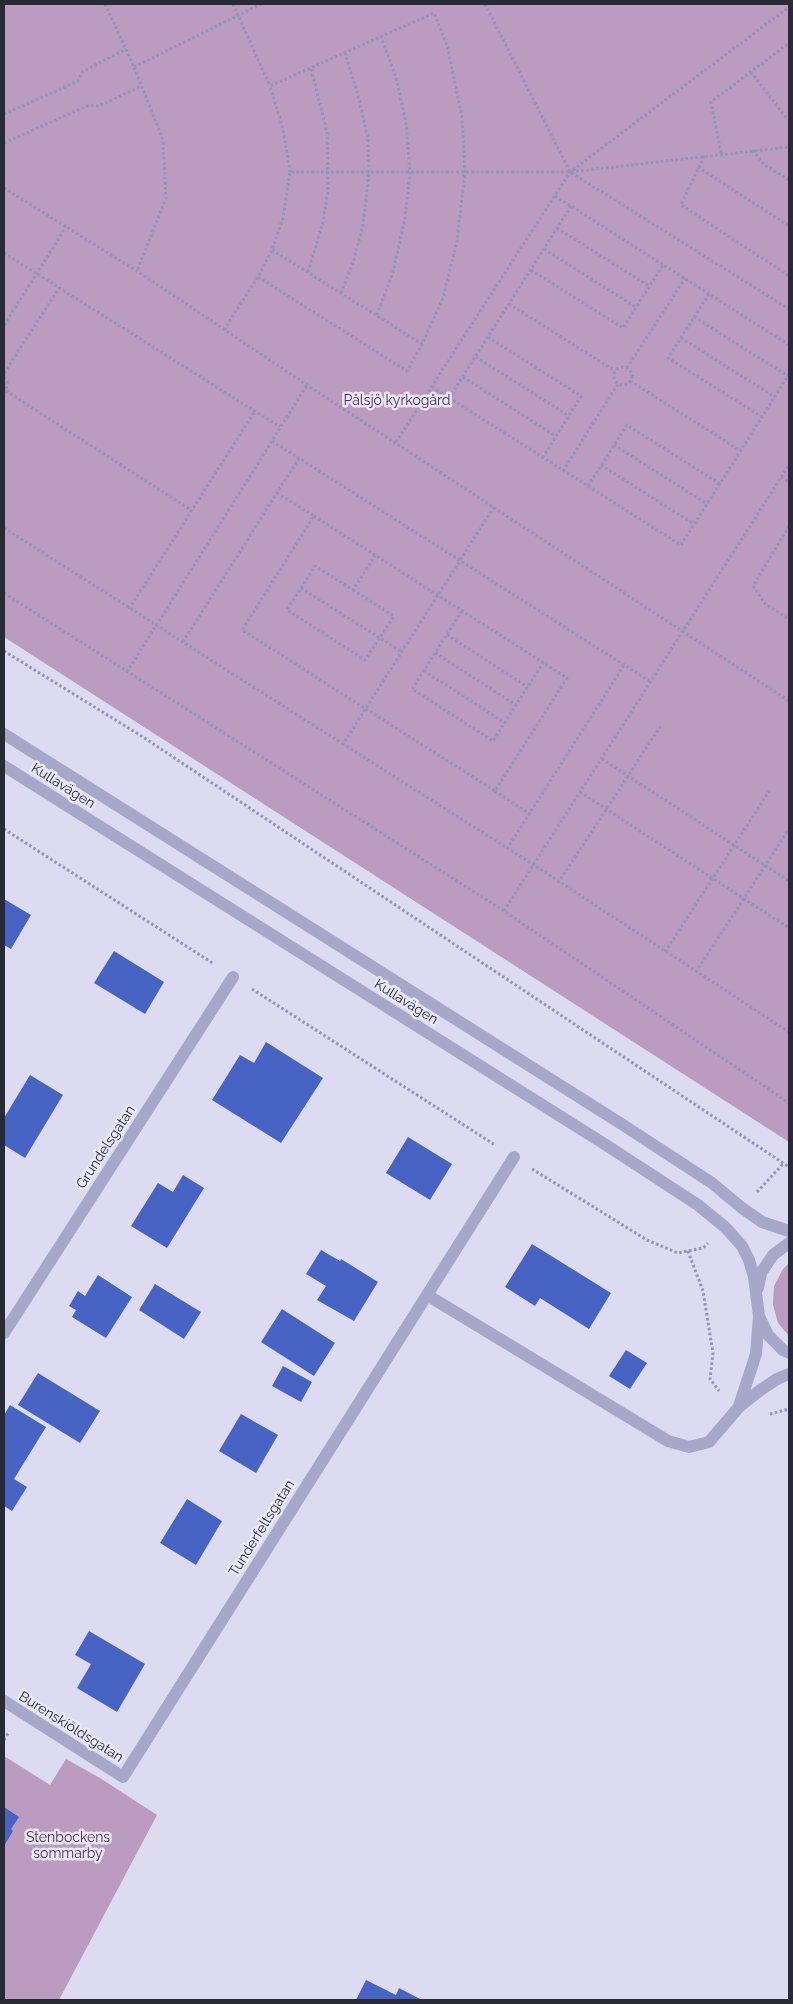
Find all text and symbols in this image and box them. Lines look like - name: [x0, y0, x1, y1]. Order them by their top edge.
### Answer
- park label: Pålsjö kyrkogård: [344, 393, 450, 409]
- street label: Kullavägen: [28, 760, 98, 812]
- street label: Kullavägen: [371, 976, 441, 1028]
- street label: Grundelsgatan: [73, 1102, 139, 1192]
- street label: Tunderfeltsgatan: [226, 1477, 298, 1579]
- street label: Burenskiöldsgatan: [16, 1688, 126, 1766]
- park label: Stenbockens sommarby: [26, 1830, 110, 1862]

